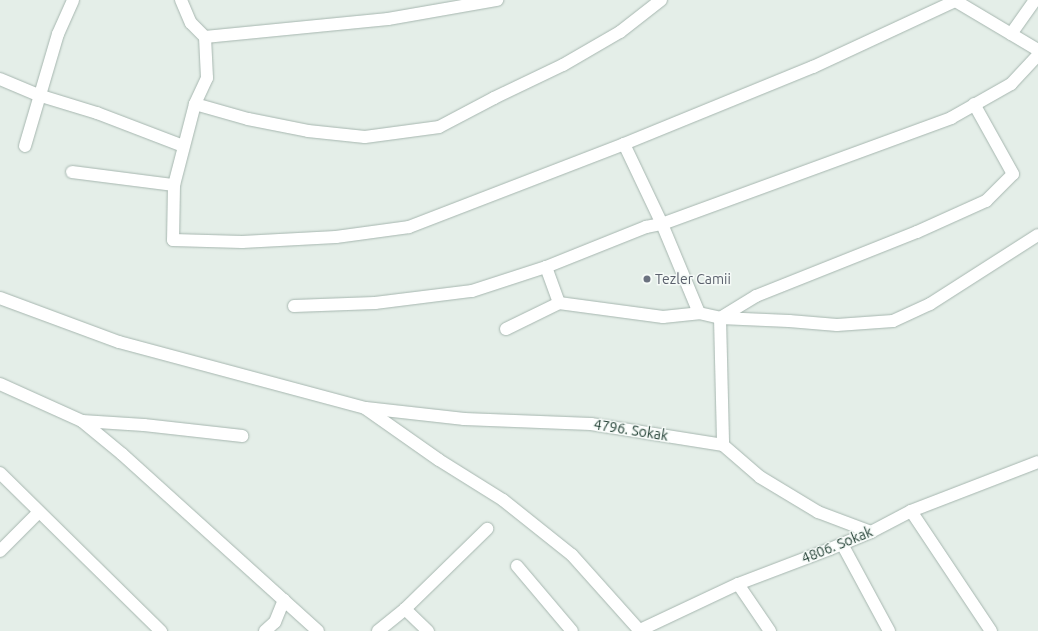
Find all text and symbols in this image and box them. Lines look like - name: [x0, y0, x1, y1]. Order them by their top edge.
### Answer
- place label: Tezler Camii: [655, 271, 731, 287]
- marker: Tezler Camii: [642, 274, 652, 284]
- street label: 4796. Sokak: [593, 416, 669, 444]
- street label: 4806. Sokak: [799, 523, 875, 567]

